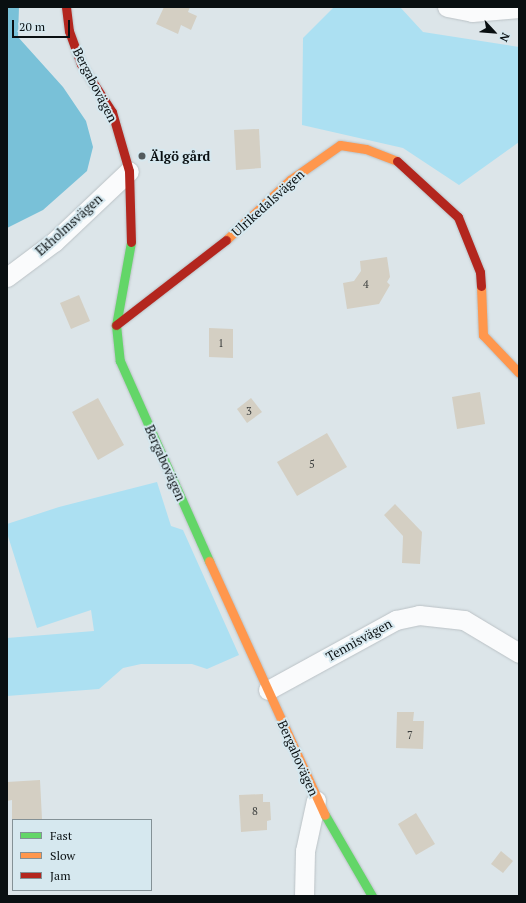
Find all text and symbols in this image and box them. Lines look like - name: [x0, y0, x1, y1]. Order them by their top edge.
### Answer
- scale bar: [14, 12, 72, 38]
- north arrow: [474, 12, 514, 52]
- text: 20 m: [19, 19, 45, 34]
- text: N: [497, 30, 513, 44]
- street label: Bergabovägen: [70, 45, 120, 125]
- place label: Älgö gård: [150, 148, 210, 164]
- marker: Älgö gård: [137, 151, 147, 161]
- street label: Ulrikedalsvägen: [229, 166, 307, 240]
- street label: Ekholmsvägen: [33, 191, 105, 259]
- house number: 4: [363, 277, 369, 291]
- house number: 1: [218, 336, 224, 350]
- house number: 3: [246, 404, 252, 418]
- street label: Bergabovägen: [141, 423, 189, 503]
- house number: 5: [309, 457, 315, 471]
- street label: Tennisvägen: [323, 615, 395, 665]
- street label: Bergabovägen: [274, 718, 322, 798]
- house number: 7: [407, 728, 413, 742]
- house number: 8: [252, 804, 258, 818]
- legend: [12, 819, 152, 891]
- text: Fast: [50, 828, 72, 843]
- text: Slow: [50, 848, 75, 863]
- text: Jam: [50, 868, 71, 883]

